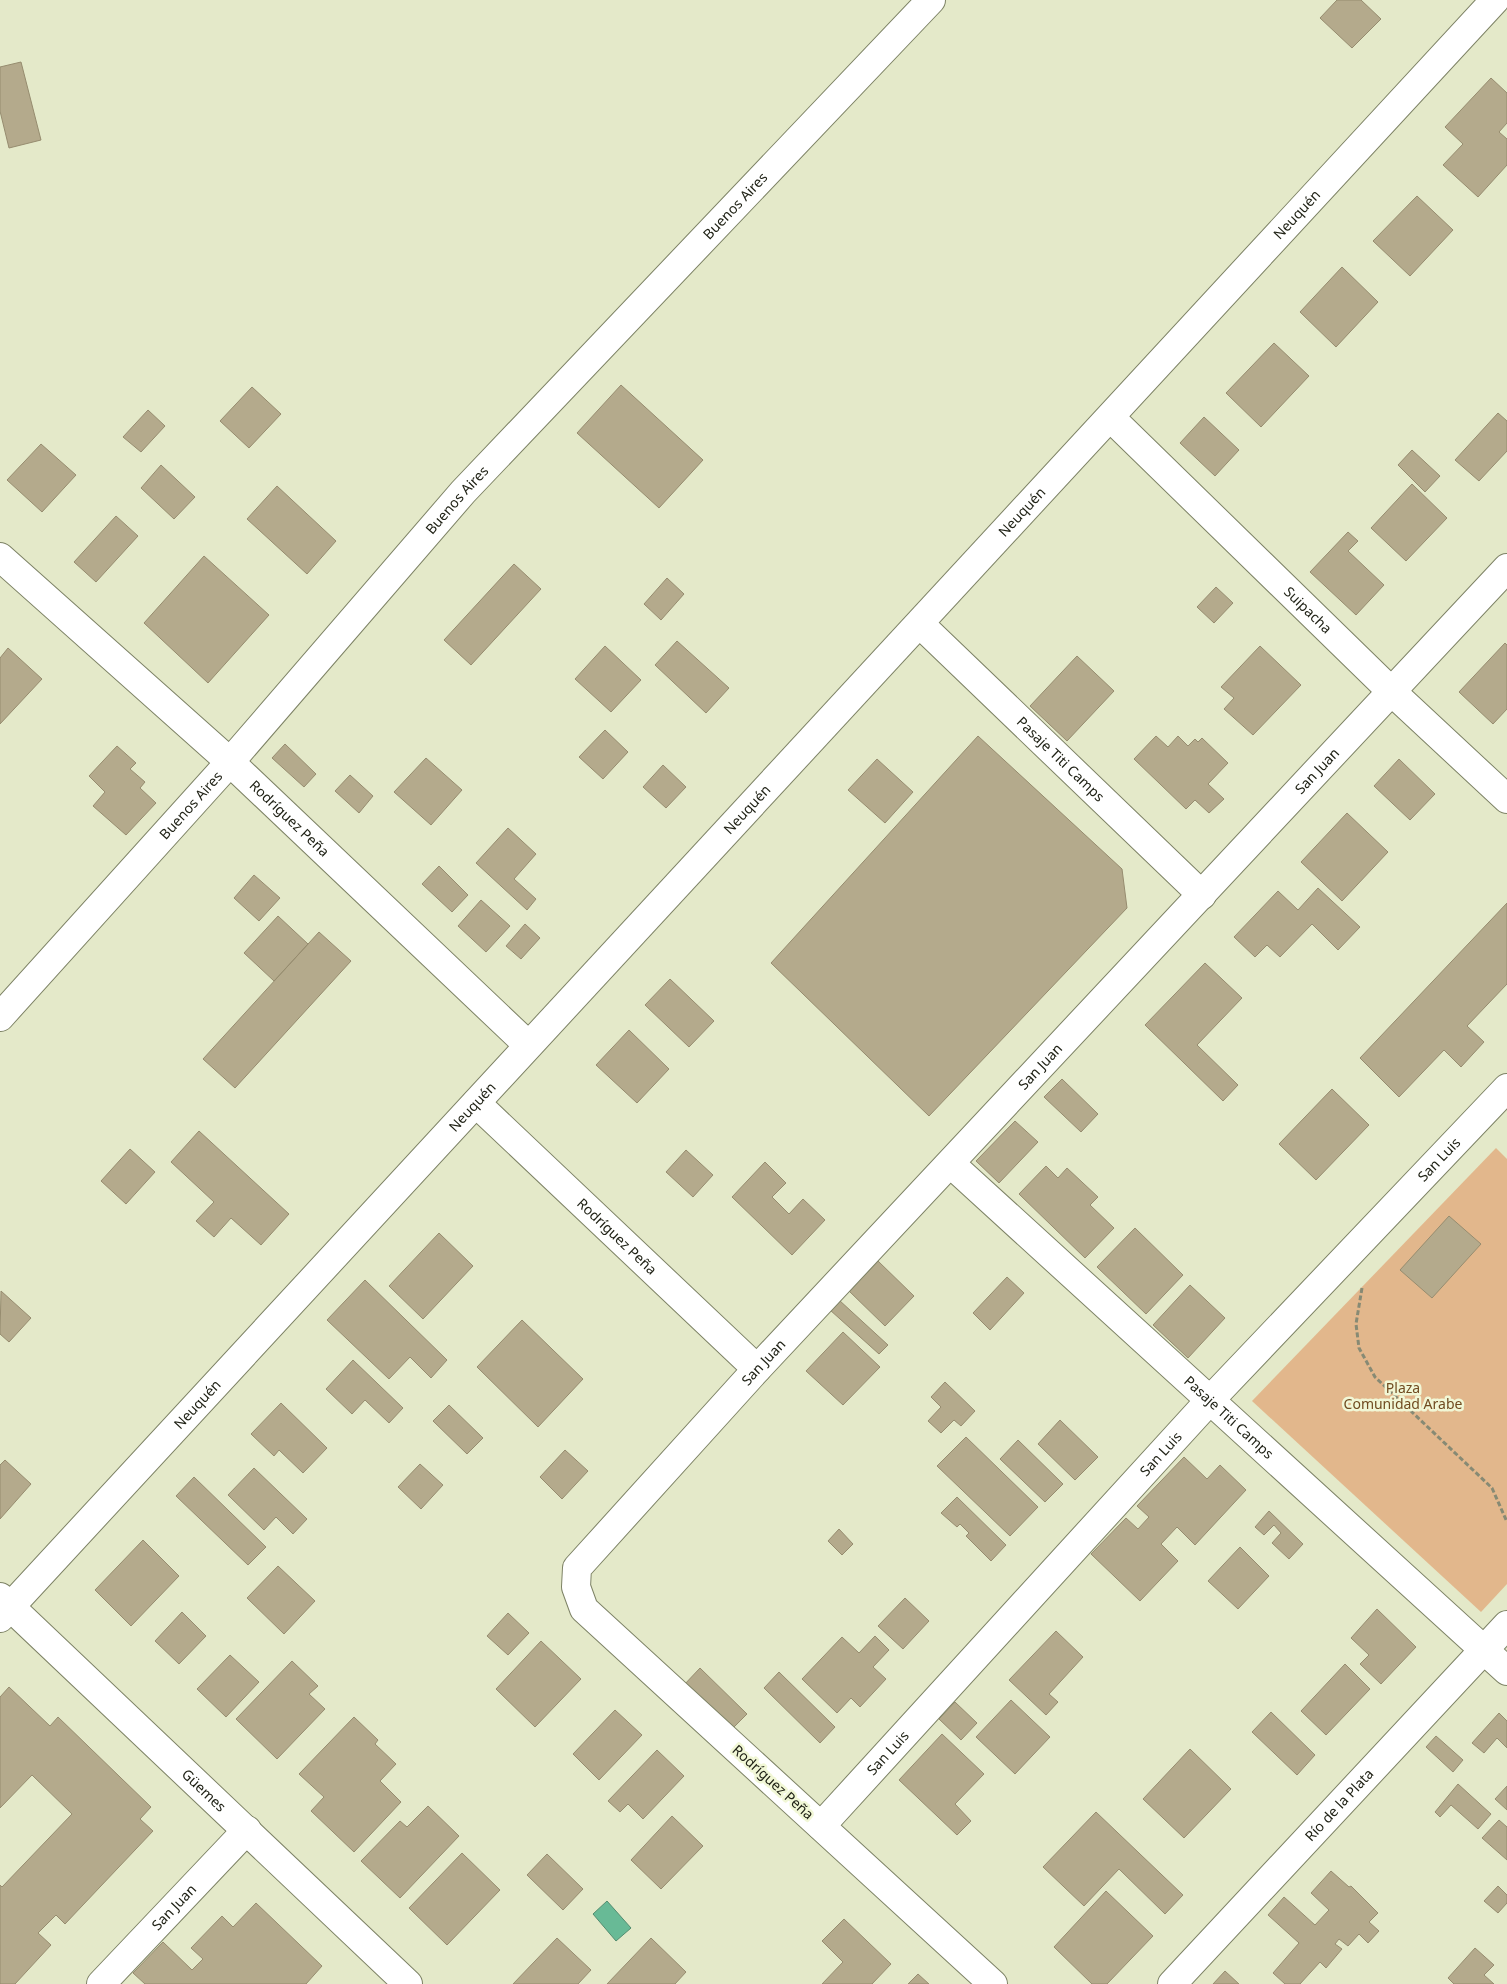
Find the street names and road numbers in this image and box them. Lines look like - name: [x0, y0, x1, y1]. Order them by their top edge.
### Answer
- street label: Buenos Aires: [698, 168, 772, 243]
- street label: Neuquén: [1269, 185, 1324, 243]
- street label: Buenos Aires: [421, 461, 492, 538]
- street label: Neuquén: [994, 483, 1049, 540]
- street label: Suipacha: [1280, 582, 1336, 637]
- street label: Pasaje Titi Camps: [1013, 712, 1109, 806]
- street label: San Juan: [1290, 743, 1343, 798]
- street label: Buenos Aires: [155, 767, 227, 843]
- street label: Rodríguez Peña: [246, 776, 334, 861]
- street label: Neuquén: [719, 780, 774, 838]
- street label: San Juan: [1013, 1039, 1066, 1093]
- street label: Neuquén: [444, 1078, 500, 1135]
- street label: San Luis: [1413, 1133, 1464, 1185]
- street label: Rodríguez Peña: [573, 1194, 661, 1278]
- street label: San Juan: [737, 1335, 789, 1389]
- street label: Pasaje Titi Camps: [1180, 1371, 1278, 1463]
- street label: Neuquén: [169, 1375, 225, 1433]
- street label: San Luis: [1135, 1427, 1186, 1480]
- street label: San Luis: [862, 1726, 913, 1779]
- street label: Rodríguez Peña: [729, 1740, 818, 1823]
- street label: Güemes: [178, 1764, 231, 1816]
- street label: Río de la Plata: [1300, 1764, 1377, 1845]
- street label: San Juan: [147, 1880, 200, 1934]

